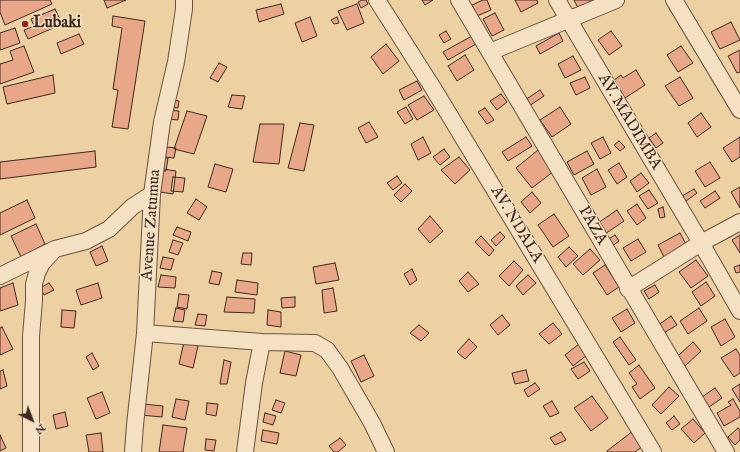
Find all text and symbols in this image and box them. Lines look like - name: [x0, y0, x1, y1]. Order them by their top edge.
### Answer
- place label: Lubaki: [33, 14, 81, 34]
- marker: Lubaki: [20, 19, 30, 29]
- street label: AV. MADIMBA: [593, 71, 665, 173]
- street label: Avenue Zatumua: [139, 169, 165, 281]
- street label: AV. NDALA: [486, 183, 546, 267]
- street label: PAZA: [573, 203, 611, 249]
- north arrow: [12, 400, 52, 440]
- text: N: [32, 421, 48, 437]

